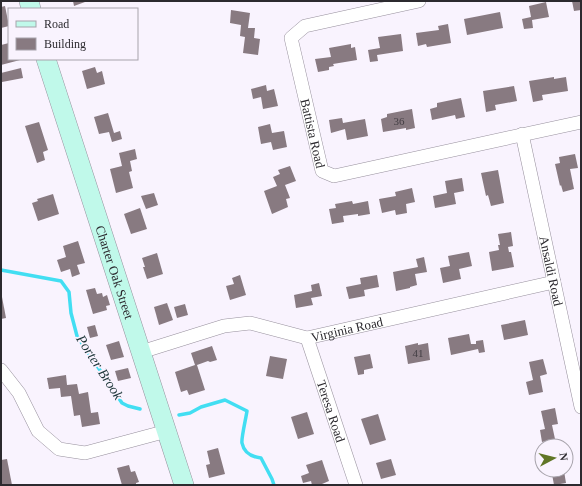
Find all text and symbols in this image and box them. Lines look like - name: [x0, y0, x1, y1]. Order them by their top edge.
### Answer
- legend: [8, 8, 138, 60]
- text: Road: [44, 17, 69, 31]
- text: Building: [44, 37, 86, 51]
- street label: Battista Road: [297, 97, 328, 170]
- house number: 36: [394, 115, 405, 127]
- street label: Charter Oak Street: [92, 224, 137, 321]
- street label: Ansaldi Road: [536, 235, 566, 308]
- street label: Virginia Road: [310, 314, 385, 345]
- water label: Porter Brook: [73, 331, 126, 403]
- house number: 41: [413, 347, 424, 359]
- street label: Teresa Road: [314, 378, 348, 445]
- north arrow: [534, 438, 574, 478]
- text: N: [557, 452, 570, 462]

